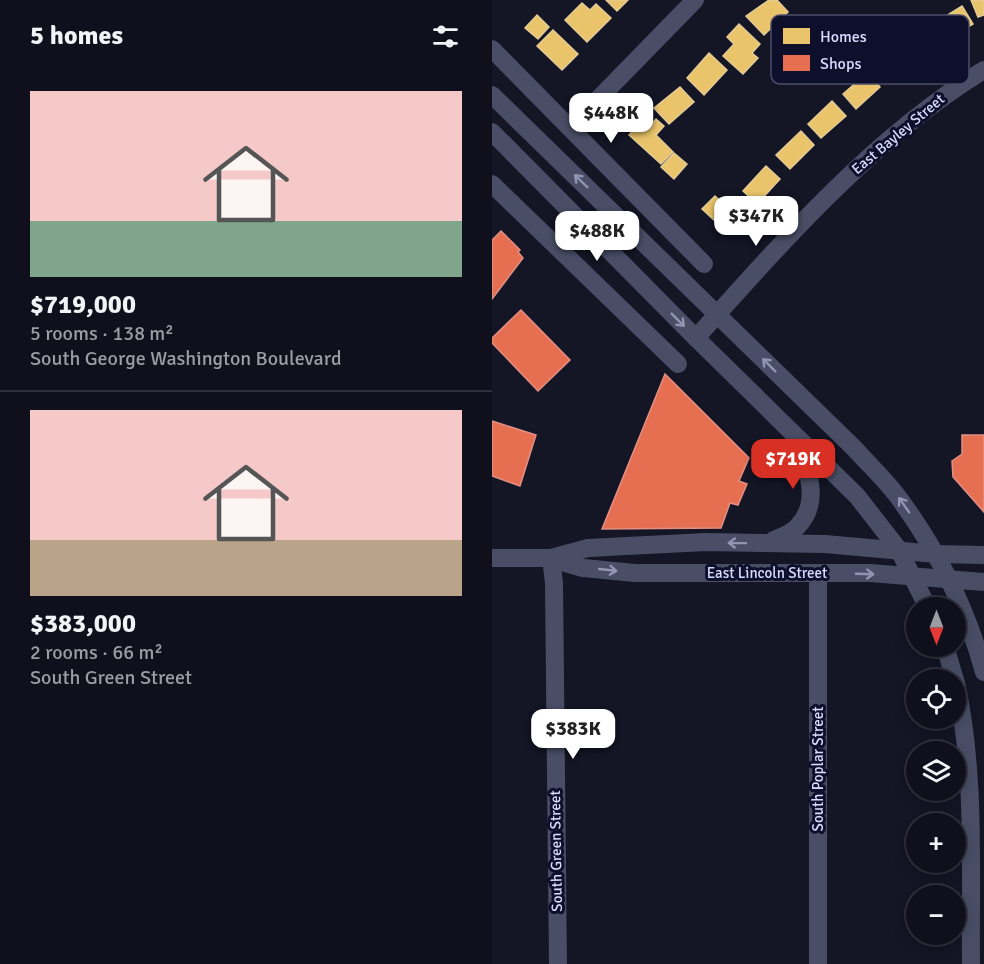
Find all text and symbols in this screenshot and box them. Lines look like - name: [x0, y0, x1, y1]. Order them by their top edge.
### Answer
- legend: [771, 15, 969, 84]
- text: 5 homes: [30, 20, 123, 52]
- icon: filters: [429, 20, 462, 53]
- text: Homes: [820, 27, 867, 47]
- text: Shops: [820, 54, 861, 74]
- street label: East Bayley Street: [848, 90, 948, 178]
- pin: $448K: [569, 93, 653, 144]
- text: $448K: [583, 100, 639, 125]
- icon: home: [192, 130, 300, 238]
- one-way arrow: [574, 174, 589, 189]
- pin: $347K: [714, 196, 798, 247]
- text: $347K: [728, 203, 784, 228]
- pin: $488K: [555, 211, 639, 262]
- text: $488K: [569, 218, 625, 243]
- text: $719,000: [30, 289, 136, 321]
- one-way arrow: [671, 313, 686, 328]
- text: 5 rooms · 138 m²: [30, 321, 174, 346]
- text: South George Washington Boulevard: [30, 346, 342, 371]
- one-way arrow: [761, 357, 776, 372]
- pin: $719K: [751, 439, 835, 490]
- text: $719K: [765, 446, 821, 471]
- icon: home: [192, 449, 300, 557]
- one-way arrow: [898, 498, 910, 514]
- one-way arrow: [728, 537, 748, 548]
- street label: East Lincoln Street: [707, 564, 827, 582]
- one-way arrow: [597, 565, 617, 576]
- one-way arrow: [855, 568, 875, 579]
- north arrow: [906, 597, 966, 657]
- map controls: [906, 597, 966, 945]
- text: $383,000: [30, 608, 136, 640]
- text: 2 rooms · 66 m²: [30, 640, 163, 665]
- text: South Green Street: [30, 665, 192, 690]
- button: locate: [906, 669, 966, 729]
- street label: South Poplar Street: [809, 707, 827, 831]
- pin: $383K: [531, 709, 615, 760]
- text: $383K: [545, 716, 601, 741]
- button: layers: [906, 741, 966, 801]
- street label: South Green Street: [546, 790, 566, 912]
- button: +: [906, 813, 966, 873]
- button: −: [906, 885, 966, 945]

